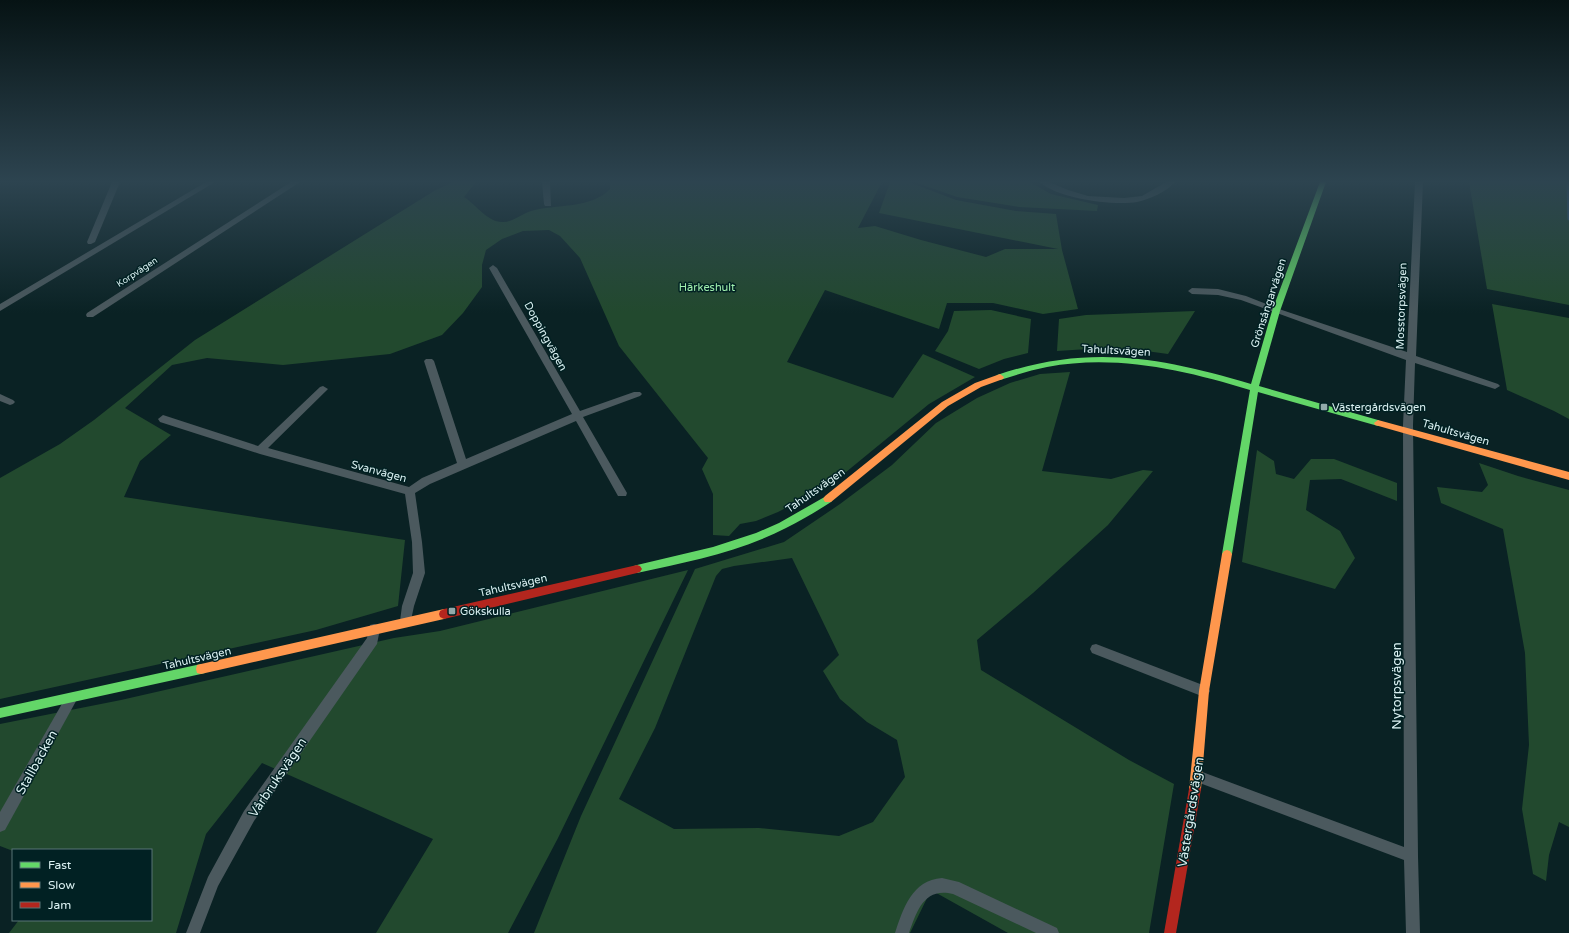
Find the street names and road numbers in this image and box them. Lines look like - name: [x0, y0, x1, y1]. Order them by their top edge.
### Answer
- street label: Korpvägen: [115, 255, 160, 290]
- street label: Grönsångarvägen: [1248, 257, 1289, 349]
- street label: Mosstorpsvägen: [1393, 262, 1410, 350]
- street label: Doppingvägen: [521, 300, 570, 373]
- street label: Tahultsvägen: [1081, 342, 1151, 359]
- street label: Tahultsvägen: [1421, 417, 1491, 448]
- street label: Svanvägen: [350, 458, 408, 485]
- street label: Tahultsvägen: [783, 465, 847, 516]
- street label: Tahultsvägen: [478, 571, 548, 600]
- street label: Nytorpsvägen: [1389, 642, 1405, 730]
- street label: Tahultsvägen: [162, 644, 232, 673]
- street label: Stallbacken: [13, 727, 61, 797]
- street label: Vårbruksvägen: [245, 735, 310, 820]
- street label: Västergårdsvägen: [1174, 756, 1208, 868]

